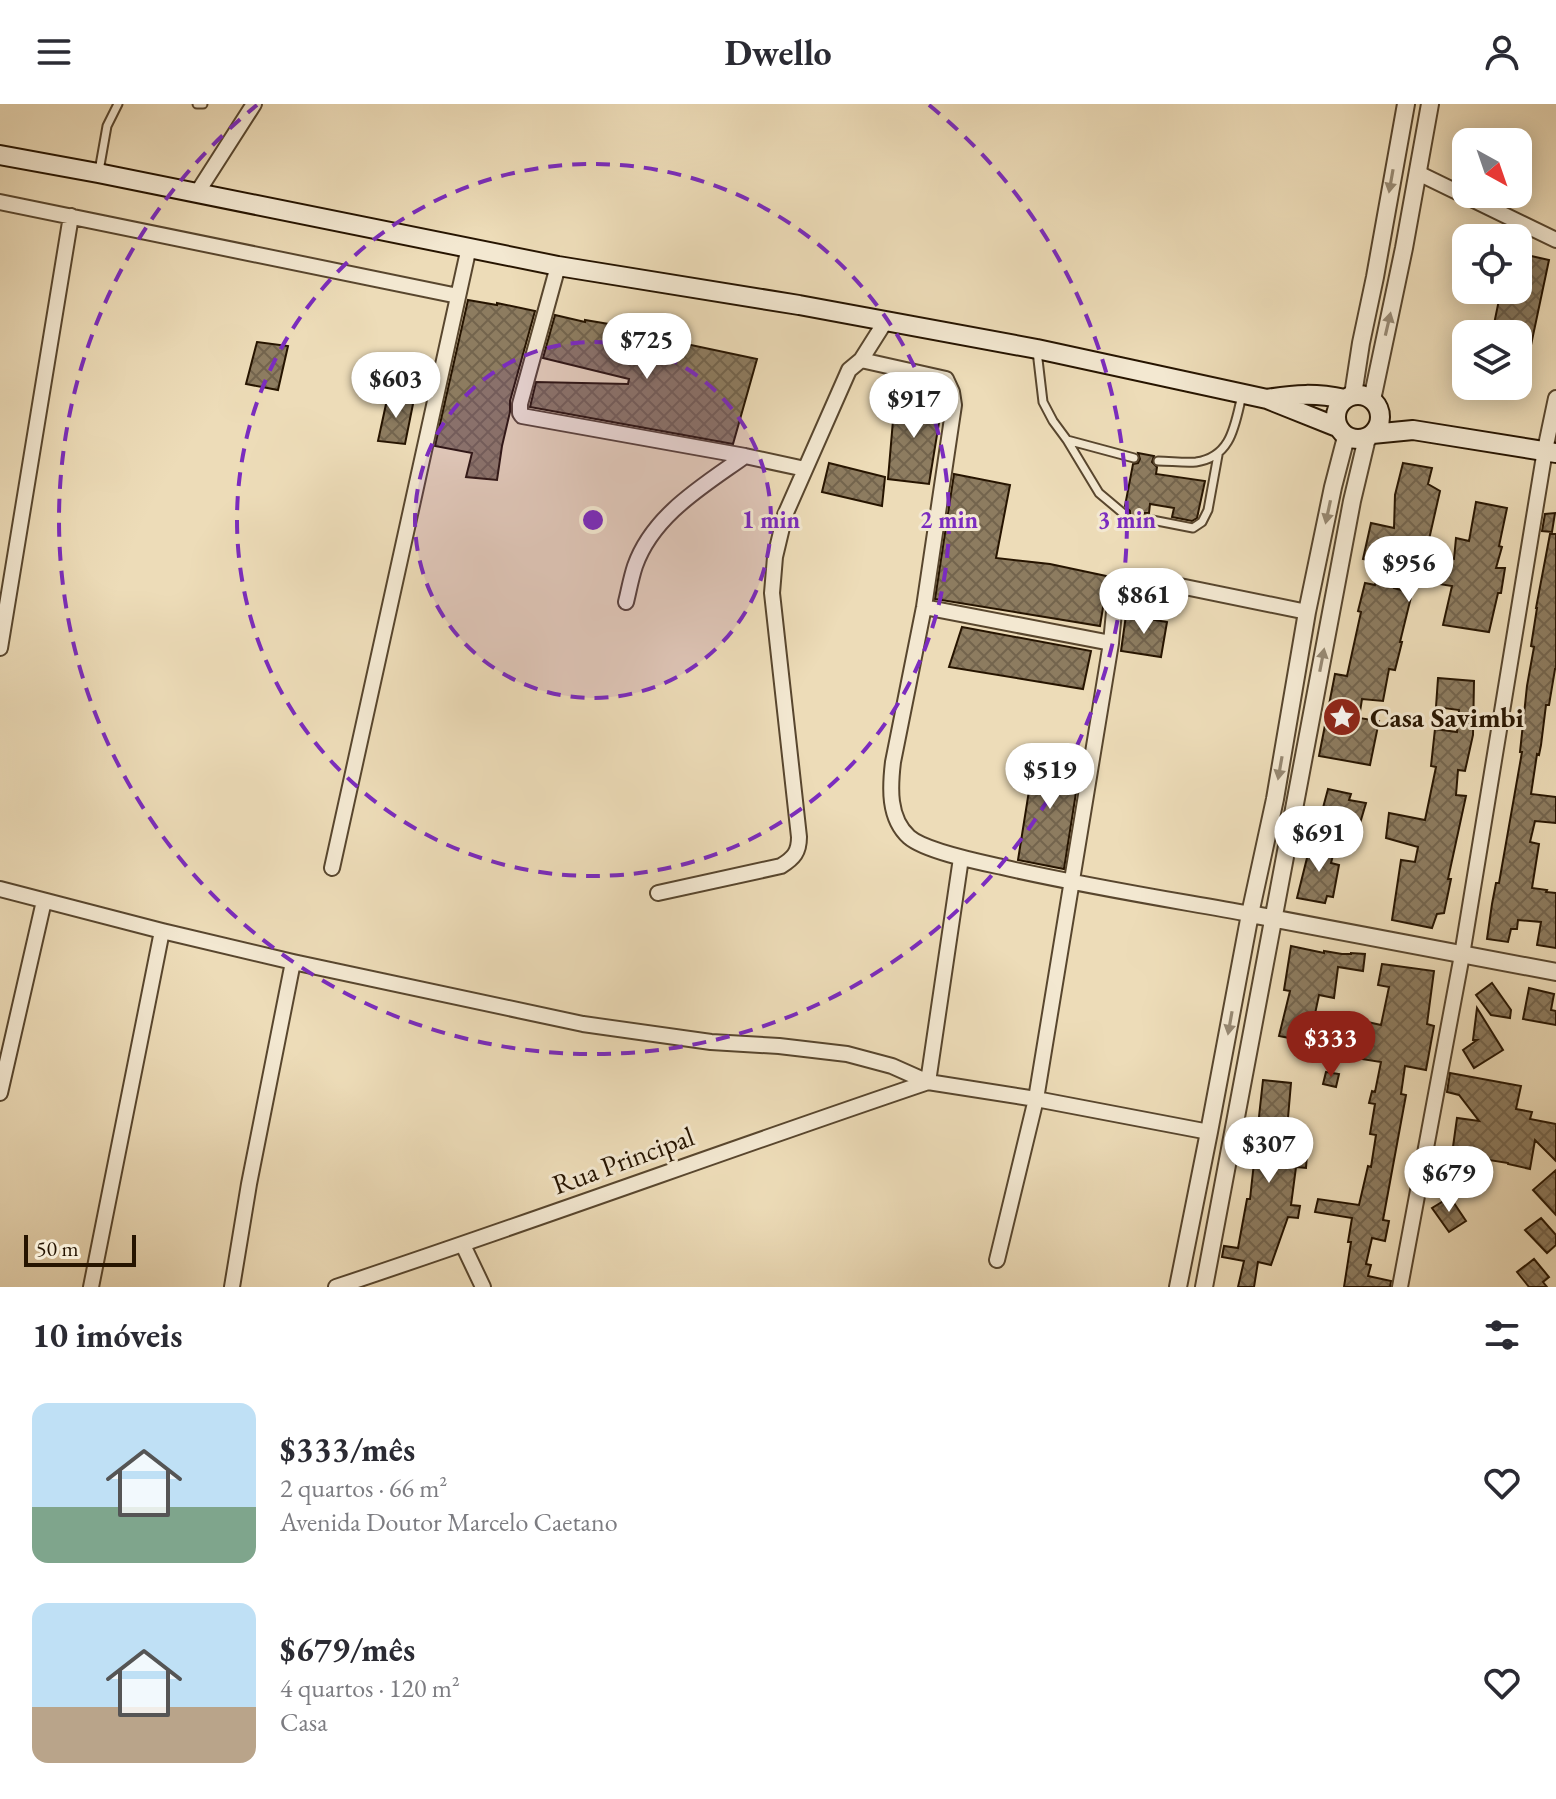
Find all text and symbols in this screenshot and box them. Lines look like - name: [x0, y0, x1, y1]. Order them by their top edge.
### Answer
- text: Dwello: [724, 29, 832, 76]
- icon: menu: [32, 30, 76, 74]
- icon: person: [1480, 30, 1524, 74]
- north arrow: [1452, 128, 1532, 208]
- map controls: [1452, 128, 1532, 400]
- one-way arrow: [1385, 168, 1397, 193]
- button: locate: [1452, 224, 1532, 304]
- one-way arrow: [1382, 311, 1395, 336]
- pin: $725: [600, 313, 694, 381]
- button: layers: [1452, 320, 1532, 400]
- text: $725: [620, 322, 674, 356]
- pin: $603: [349, 352, 443, 420]
- text: $603: [369, 361, 423, 395]
- pin: $917: [867, 372, 961, 440]
- text: $917: [887, 381, 941, 415]
- one-way arrow: [1321, 500, 1333, 525]
- text: 1 min: [742, 504, 801, 535]
- text: 2 min: [920, 504, 979, 535]
- text: 3 min: [1098, 504, 1157, 535]
- centre of rings: [579, 506, 607, 534]
- pin: $956: [1362, 536, 1456, 604]
- text: $956: [1382, 545, 1436, 579]
- pin: $861: [1097, 568, 1191, 636]
- text: $861: [1117, 577, 1171, 611]
- one-way arrow: [1317, 647, 1329, 672]
- place icon: Casa Savimbi: [1321, 696, 1363, 738]
- place label: Casa Savimbi: [1370, 699, 1524, 735]
- pin: $519: [1003, 743, 1097, 811]
- text: $519: [1023, 752, 1077, 786]
- one-way arrow: [1273, 756, 1286, 781]
- pin: $691: [1272, 806, 1366, 874]
- text: $691: [1292, 815, 1346, 849]
- one-way arrow: [1223, 1011, 1235, 1036]
- pin: $333: [1284, 1011, 1378, 1079]
- text: $333: [1304, 1020, 1358, 1054]
- pin: $307: [1222, 1117, 1316, 1185]
- street label: Rua Principal: [547, 1118, 699, 1202]
- text: $307: [1242, 1126, 1296, 1160]
- pin: $679: [1402, 1146, 1496, 1214]
- text: $679: [1422, 1155, 1476, 1189]
- scale bar: [24, 1231, 136, 1267]
- text: 50 m: [36, 1234, 79, 1263]
- text: 10 imóveis: [32, 1313, 182, 1357]
- icon: filters: [1480, 1313, 1524, 1357]
- text: $333/mês: [280, 1427, 415, 1471]
- icon: home: [96, 1435, 192, 1531]
- icon: heart: [1480, 1461, 1524, 1505]
- text: 2 quartos · 66 m²: [280, 1471, 447, 1505]
- text: Avenida Doutor Marcelo Caetano: [280, 1505, 618, 1539]
- text: $679/mês: [280, 1627, 415, 1671]
- icon: home: [96, 1635, 192, 1731]
- icon: heart: [1480, 1661, 1524, 1705]
- text: 4 quartos · 120 m²: [280, 1671, 460, 1705]
- text: Casa: [280, 1705, 328, 1739]

